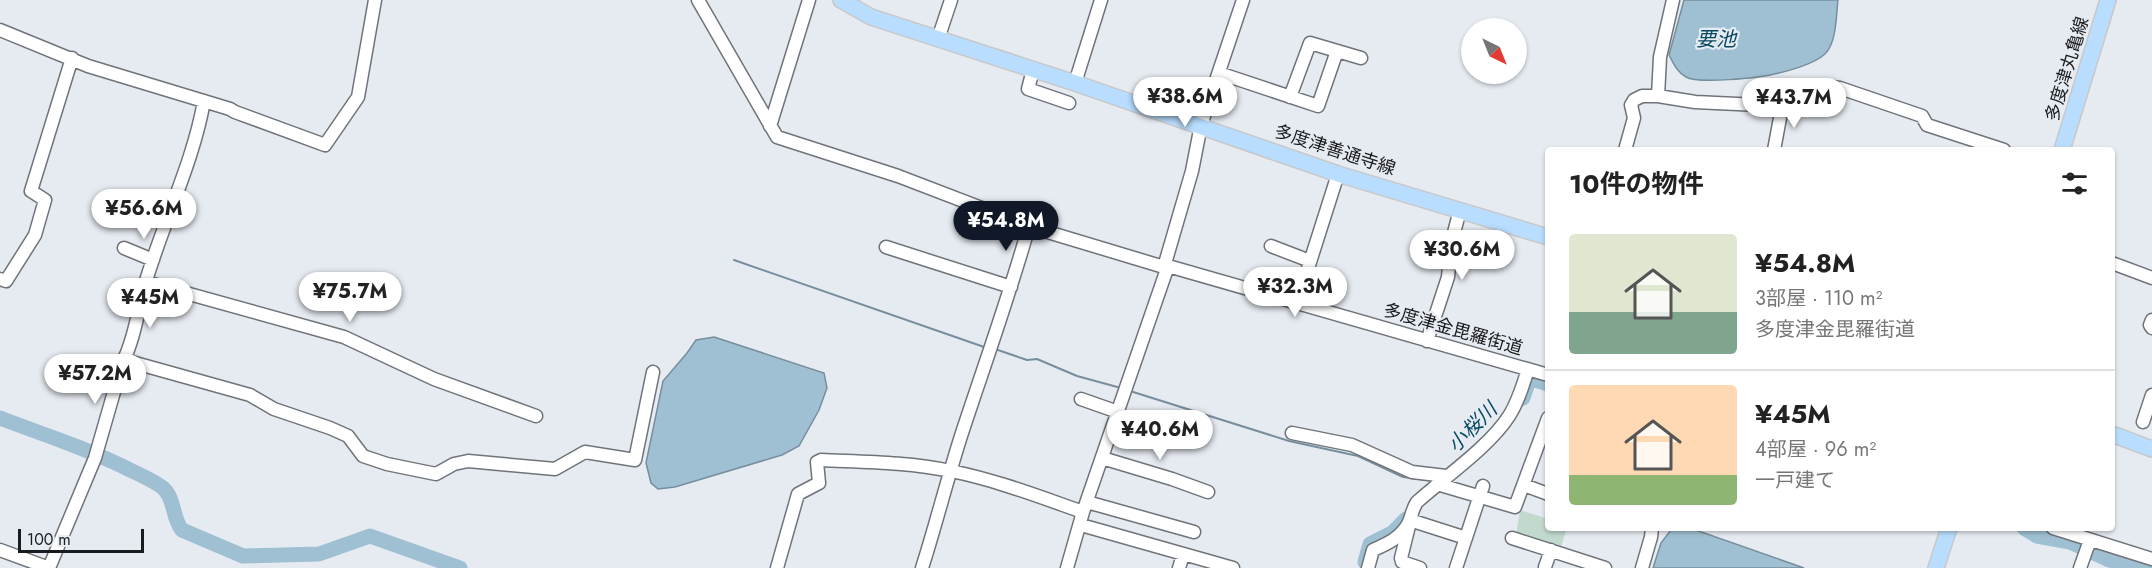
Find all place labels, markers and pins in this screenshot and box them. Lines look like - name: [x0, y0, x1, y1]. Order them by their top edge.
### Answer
- pin: ¥38.6M: [1136, 77, 1234, 128]
- pin: ¥43.7M: [1745, 78, 1843, 129]
- pin: ¥56.6M: [95, 189, 193, 240]
- pin: ¥54.8M: [957, 201, 1055, 252]
- pin: ¥30.6M: [1413, 230, 1511, 281]
- pin: ¥32.3M: [1246, 267, 1344, 318]
- pin: ¥75.7M: [301, 272, 399, 323]
- pin: ¥45M: [114, 278, 186, 329]
- pin: ¥57.2M: [46, 354, 144, 405]
- pin: ¥40.6M: [1111, 410, 1209, 461]

